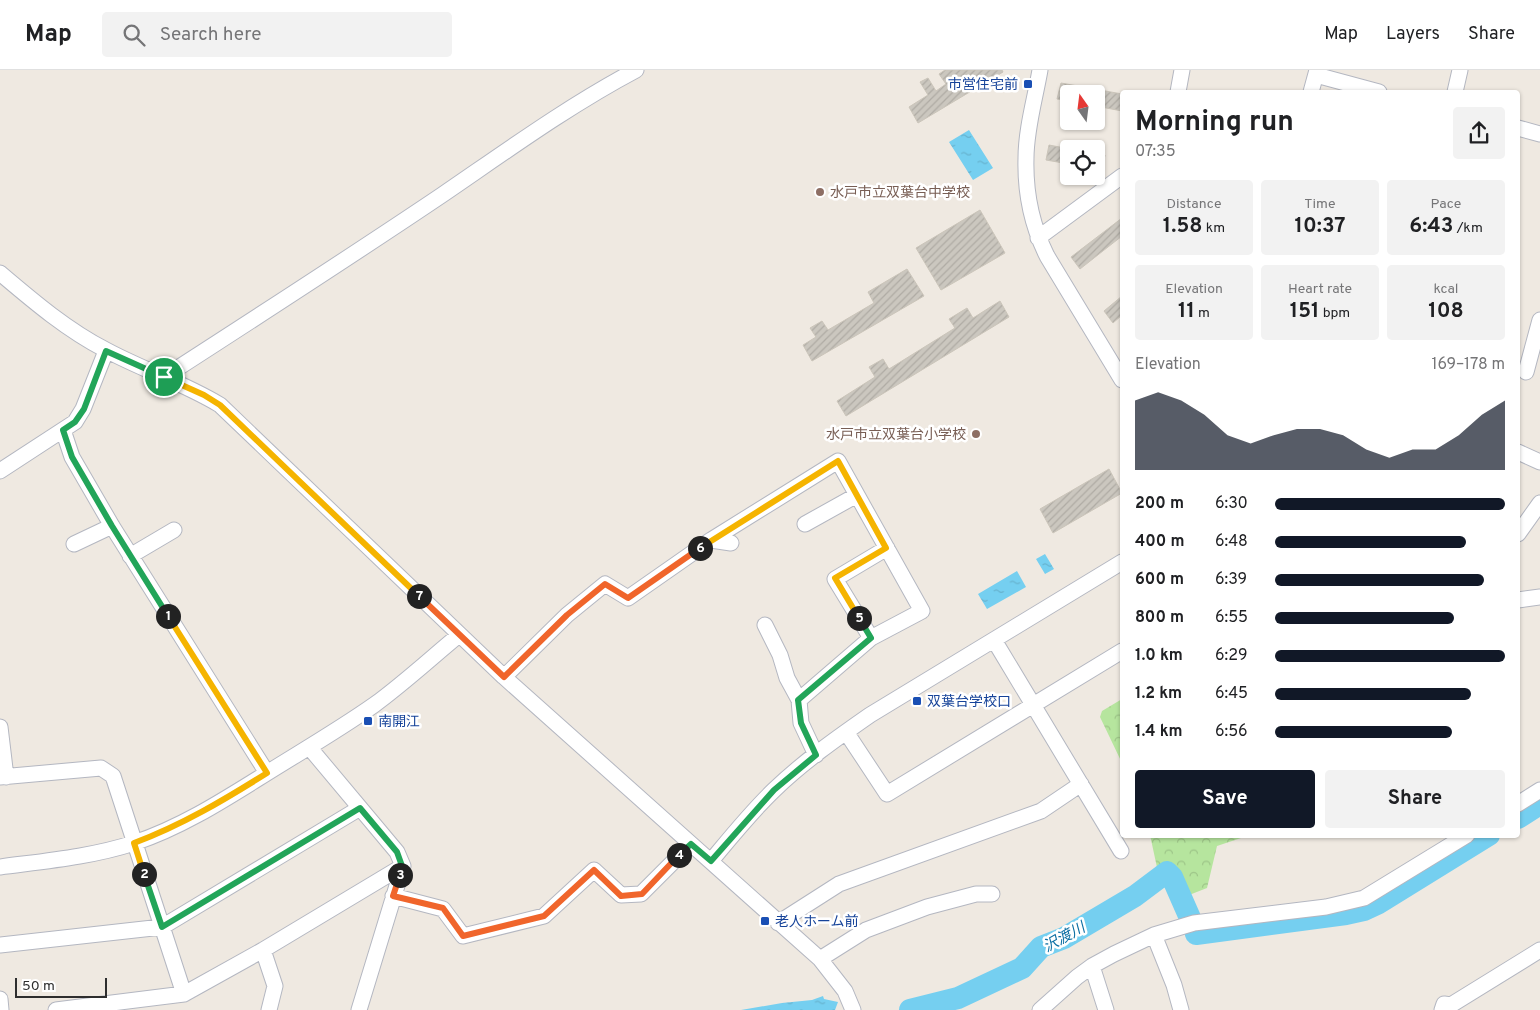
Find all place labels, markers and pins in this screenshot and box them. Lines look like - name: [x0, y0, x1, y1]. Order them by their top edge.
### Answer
- place label: 市営住宅前: [948, 76, 1018, 94]
- marker: 市営住宅前: [1022, 78, 1034, 90]
- place label: 水戸市立双葉台中学校: [830, 184, 970, 202]
- marker: 水戸市立双葉台中学校: [814, 186, 826, 198]
- pin: [143, 356, 185, 398]
- place label: 水戸市立双葉台小学校: [826, 426, 966, 444]
- marker: 水戸市立双葉台小学校: [970, 428, 982, 440]
- pin: 6: [688, 536, 712, 560]
- pin: 7: [406, 584, 432, 608]
- pin: 1: [156, 604, 180, 628]
- pin: 5: [846, 606, 872, 630]
- place label: 双葉台学校口: [927, 693, 1011, 711]
- marker: 双葉台学校口: [911, 695, 923, 707]
- place label: 南開江: [378, 714, 420, 731]
- marker: 南開江: [362, 715, 374, 727]
- pin: 4: [666, 842, 692, 868]
- pin: 2: [132, 862, 156, 886]
- pin: 3: [388, 862, 412, 888]
- place label: 老人ホーム前: [775, 913, 859, 931]
- marker: 老人ホーム前: [759, 915, 771, 927]

